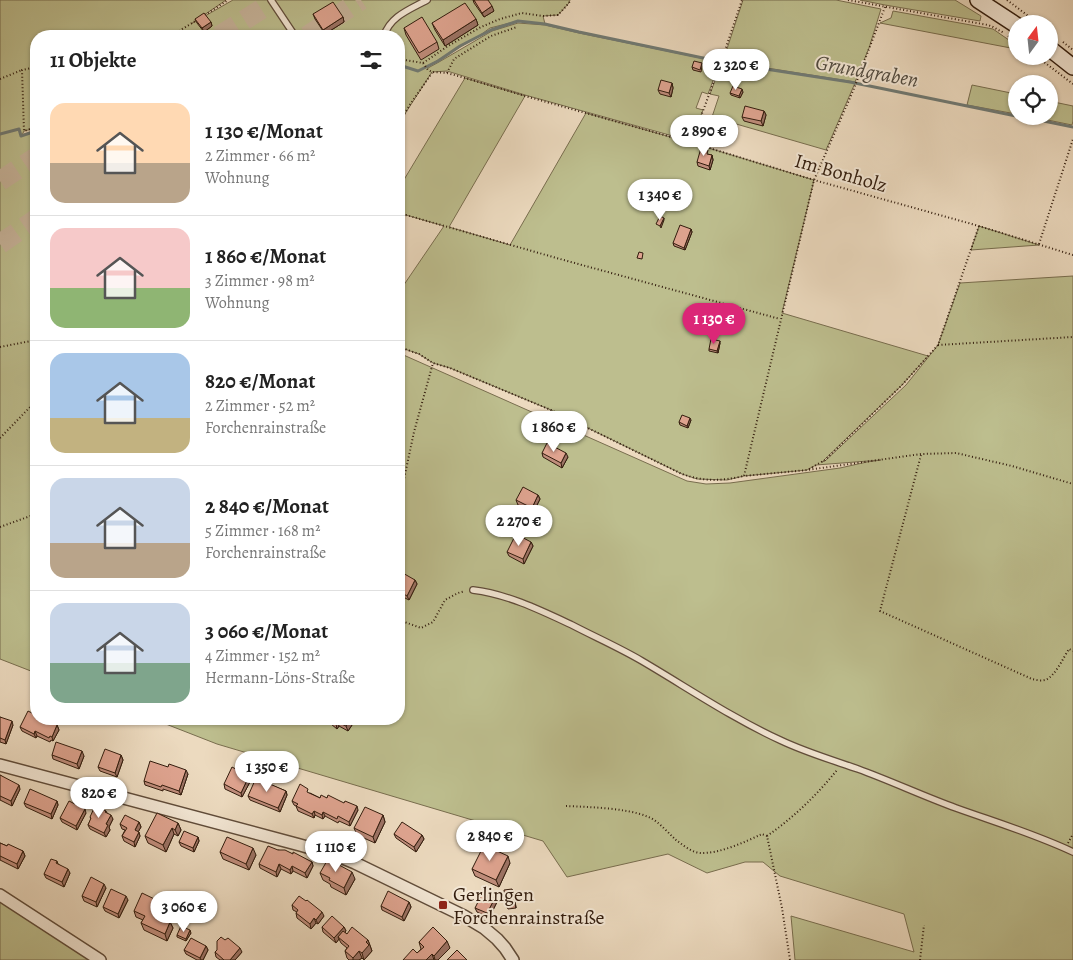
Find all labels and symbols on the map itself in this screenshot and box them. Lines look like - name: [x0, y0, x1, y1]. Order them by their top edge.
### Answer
- north arrow: [1008, 15, 1058, 65]
- pin: 2 320 €: [690, 48, 782, 91]
- water label: Grundgraben: [813, 48, 921, 94]
- pin: 2 890 €: [658, 114, 750, 157]
- street label: Im Bonholz: [792, 147, 890, 199]
- pin: 1 340 €: [614, 178, 706, 221]
- pin: 1 130 €: [668, 302, 760, 345]
- pin: 1 860 €: [508, 410, 600, 453]
- pin: 2 270 €: [473, 504, 565, 547]
- pin: 1 350 €: [221, 750, 313, 793]
- pin: 820 €: [64, 776, 134, 819]
- pin: 2 840 €: [444, 820, 536, 862]
- pin: 1 110 €: [290, 830, 382, 873]
- place label: Gerlingen Forchenrainstraße: [453, 881, 604, 931]
- pin: 3 060 €: [138, 890, 230, 933]
- marker: Gerlingen Forchenrainstraße: [437, 899, 449, 911]

